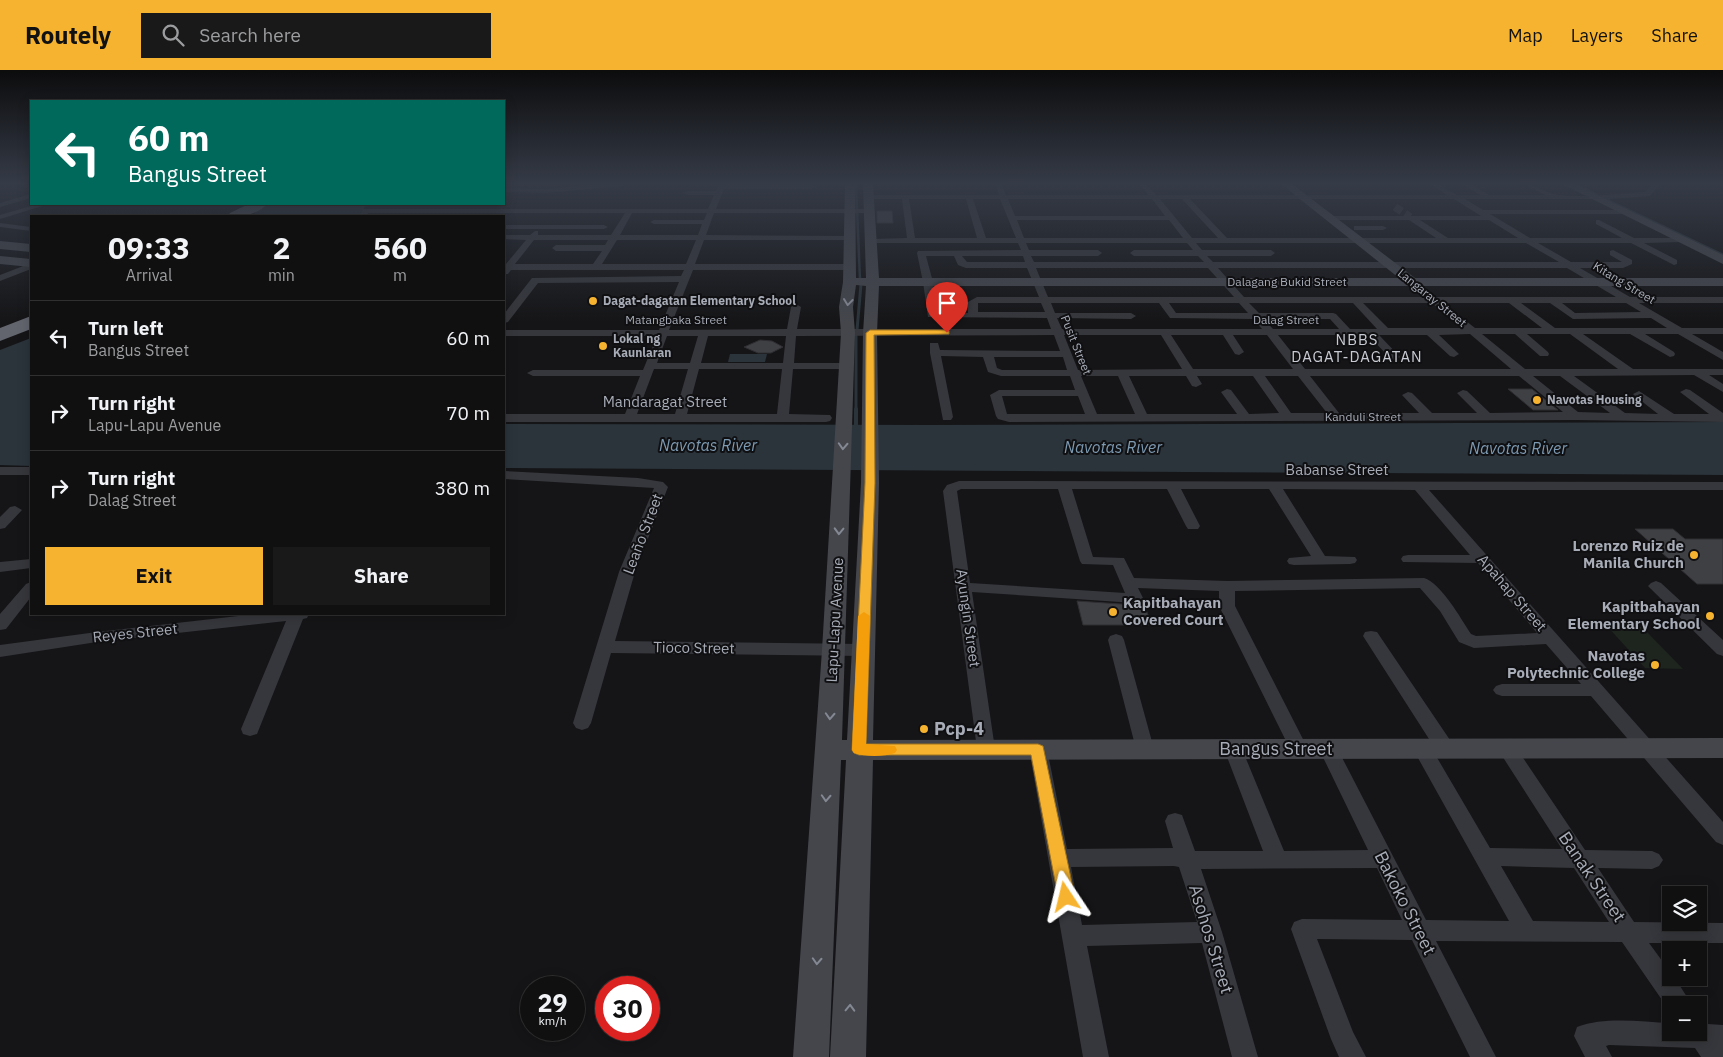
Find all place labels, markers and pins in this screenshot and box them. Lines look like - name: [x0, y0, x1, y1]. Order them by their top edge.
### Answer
- pin: [926, 282, 968, 333]
- place label: Dagat-dagatan Elementary School: [603, 293, 796, 308]
- marker: Dagat-dagatan Elementary School: [587, 295, 599, 307]
- place label: Lokal ng Kaunlaran: [613, 331, 672, 360]
- marker: Lokal ng Kaunlaran: [597, 340, 609, 352]
- place label: Navotas Housing: [1547, 392, 1642, 407]
- marker: Navotas Housing: [1531, 394, 1543, 406]
- place label: Lorenzo Ruiz de Manila Church: [1573, 536, 1684, 572]
- marker: Lorenzo Ruiz de Manila Church: [1688, 549, 1700, 561]
- place label: Kapitbahayan Covered Court: [1123, 593, 1224, 629]
- place label: Kapitbahayan Elementary School: [1568, 597, 1700, 633]
- marker: Kapitbahayan Covered Court: [1107, 606, 1119, 618]
- marker: Kapitbahayan Elementary School: [1704, 610, 1716, 622]
- place label: Navotas Polytechnic College: [1507, 646, 1645, 682]
- marker: Navotas Polytechnic College: [1649, 659, 1661, 671]
- place label: Pcp-4: [934, 717, 984, 740]
- marker: Pcp-4: [918, 723, 930, 735]

